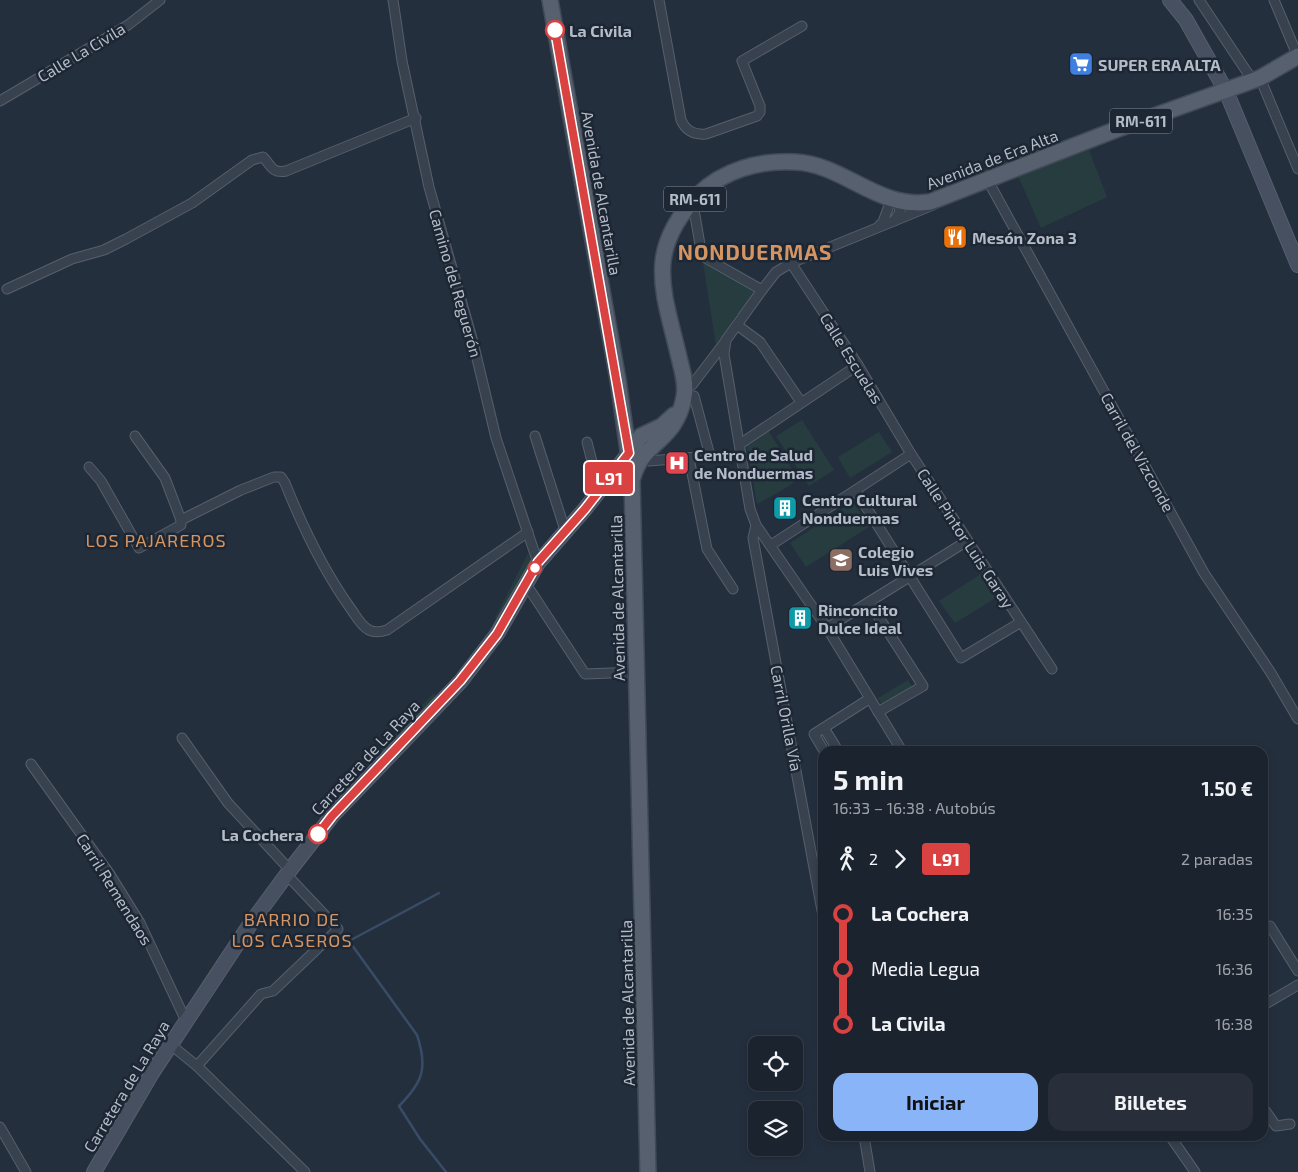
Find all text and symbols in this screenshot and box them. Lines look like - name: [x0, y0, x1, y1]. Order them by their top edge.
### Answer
- street label: Calle La Civila: [34, 18, 128, 86]
- marker: La Civila: [545, 20, 565, 40]
- place label: La Civila: [569, 21, 632, 40]
- supermarket icon: SUPER ERA ALTA: [1068, 51, 1094, 77]
- place label: SUPER ERA ALTA: [1098, 55, 1221, 74]
- road number: RM-611: [1110, 108, 1172, 134]
- street label: Avenida de Alcantarilla: [578, 109, 626, 277]
- street label: Avenida de Era Alta: [923, 125, 1061, 193]
- road number: RM-611: [664, 186, 726, 212]
- street label: Camino del Reguerón: [426, 207, 486, 359]
- restaurant icon: Mesón Zona 3: [942, 224, 968, 250]
- place label: Mesón Zona 3: [972, 228, 1077, 247]
- district label: NONDUERMAS: [678, 239, 832, 264]
- street label: Calle Escuelas: [816, 309, 888, 407]
- street label: Carril del Vizconde: [1097, 389, 1179, 515]
- place label: Centro de Salud de Nonduermas: [694, 445, 813, 482]
- hospital icon: Centro de Salud de Nonduermas: [664, 450, 690, 476]
- line badge: L91: [580, 462, 638, 494]
- street label: Calle Pintor Luis Garay: [914, 465, 1019, 612]
- text: L91: [595, 467, 623, 489]
- place label: Centro Cultural Nonduermas: [802, 490, 918, 527]
- building icon: Centro Cultural Nonduermas: [772, 495, 798, 521]
- street label: Avenida de Alcantarilla: [606, 515, 628, 681]
- district label: LOS PAJAREROS: [85, 529, 227, 551]
- place label: Colegio Luis Vives: [858, 542, 933, 579]
- school or university icon: Colegio Luis Vives: [828, 547, 854, 573]
- unlabelled marker: [528, 561, 542, 575]
- place label: Rinconcito Dulce Ideal: [818, 600, 903, 637]
- building icon: Rinconcito Dulce Ideal: [787, 605, 813, 631]
- street label: Carril Orilla Vía: [767, 663, 807, 773]
- street label: Carretera de La Raya: [307, 696, 423, 818]
- text: 5 min: [833, 762, 904, 796]
- text: 1.50 €: [1201, 777, 1253, 800]
- text: 16:33 – 16:38 · Autobús: [833, 798, 996, 817]
- marker: La Cochera: [308, 824, 328, 844]
- place label: La Cochera: [221, 825, 304, 844]
- street label: Carril Remendaos: [73, 830, 157, 948]
- icon: walk: [833, 845, 861, 873]
- icon: forward: [886, 845, 914, 873]
- text: L91: [932, 848, 960, 870]
- text: 2: [869, 849, 878, 868]
- text: 2 paradas: [1181, 849, 1253, 868]
- text: La Cochera: [871, 902, 969, 925]
- text: 16:35: [1216, 904, 1253, 923]
- district label: BARRIO DE LOS CASEROS: [232, 908, 352, 951]
- street label: Avenida de Alcantarilla: [616, 920, 638, 1086]
- text: Media Legua: [871, 957, 980, 980]
- text: 16:36: [1216, 959, 1253, 978]
- text: La Civila: [871, 1012, 946, 1035]
- text: 16:38: [1215, 1014, 1253, 1033]
- street label: Carretera de La Raya: [79, 1017, 173, 1155]
- map controls: [748, 1036, 803, 1156]
- button: locate: [748, 1036, 803, 1091]
- button: Iniciar: [833, 1073, 1038, 1131]
- button: Billetes: [1048, 1073, 1253, 1131]
- button: layers: [748, 1101, 803, 1156]

